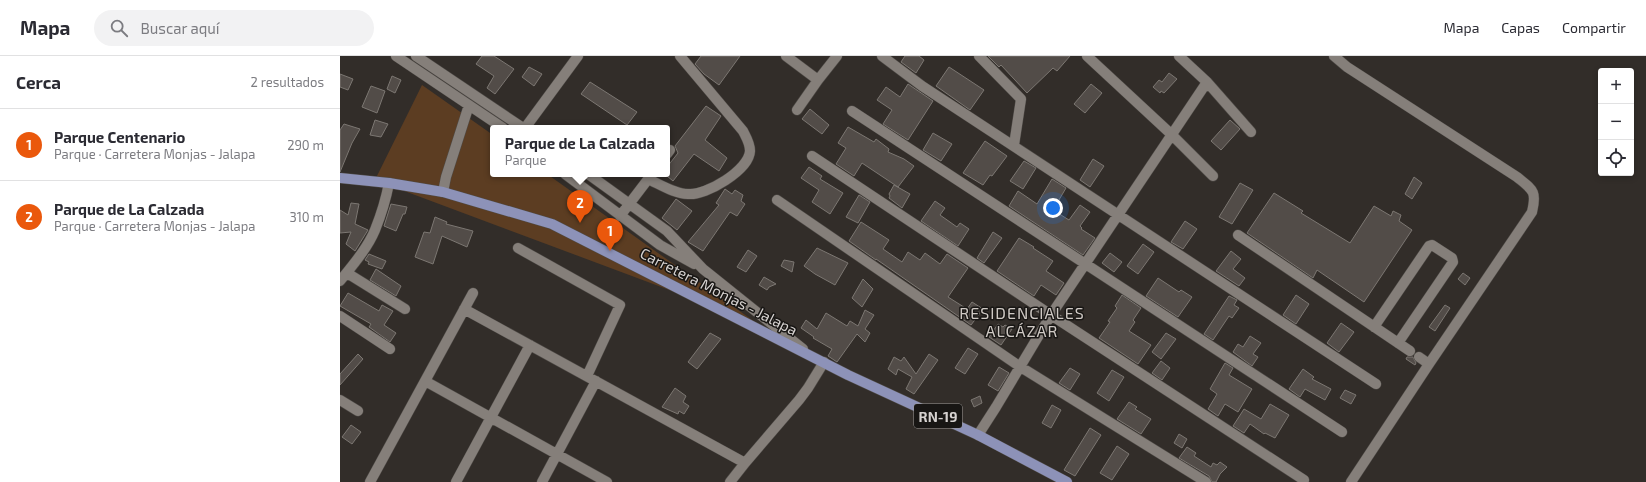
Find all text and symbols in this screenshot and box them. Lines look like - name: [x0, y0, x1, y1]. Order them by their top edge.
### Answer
- search box: [94, 10, 374, 46]
- text: Mapa: [20, 16, 70, 39]
- icon: search: [108, 17, 130, 39]
- text: Buscar aquí: [140, 19, 220, 37]
- text: Mapa: [1444, 19, 1479, 36]
- text: Capas: [1501, 19, 1540, 36]
- text: Compartir: [1562, 19, 1626, 36]
- map controls: [1598, 68, 1634, 176]
- button: +: [1598, 68, 1634, 104]
- text: Cerca: [16, 72, 61, 92]
- text: 2 resultados: [250, 74, 324, 90]
- button: −: [1598, 104, 1634, 140]
- popup: [490, 125, 670, 177]
- text: Parque Centenario: [54, 128, 185, 146]
- text: Parque de La Calzada: [505, 134, 655, 152]
- text: 1: [26, 137, 32, 153]
- text: 290 m: [287, 137, 324, 153]
- button: locate: [1598, 140, 1634, 176]
- text: Parque · Carretera Monjas - Jalapa: [54, 146, 255, 162]
- text: Parque: [505, 152, 547, 168]
- pin: 2: [567, 190, 593, 223]
- your location: [1043, 198, 1063, 218]
- text: Parque de La Calzada: [54, 200, 204, 218]
- text: 2: [25, 209, 33, 225]
- text: 310 m: [289, 209, 324, 225]
- text: Parque · Carretera Monjas - Jalapa: [54, 218, 255, 234]
- pin: 1: [597, 218, 623, 251]
- street label: Carretera Monjas - Jalapa: [637, 243, 801, 339]
- district label: RESIDENCIALES ALCÁZAR: [959, 303, 1085, 340]
- road number: RN-19: [914, 404, 962, 428]

